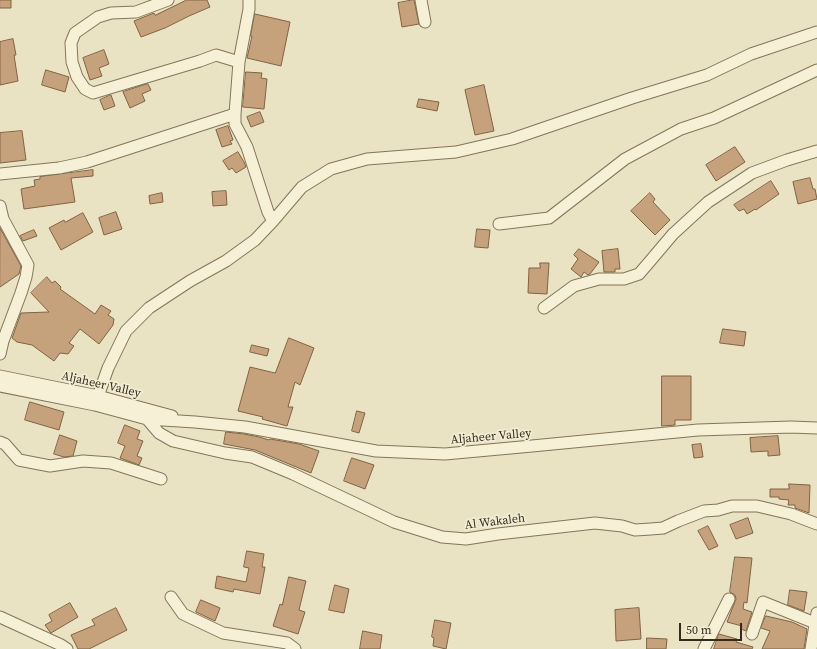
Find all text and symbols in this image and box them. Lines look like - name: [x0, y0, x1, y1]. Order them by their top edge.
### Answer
- street label: Aljaheer Valley: [60, 369, 142, 401]
- street label: Aljaheer Valley: [450, 426, 532, 448]
- street label: Al Wakaleh: [464, 511, 526, 533]
- scale bar: [681, 615, 744, 641]
- text: 50 m: [686, 622, 712, 638]

